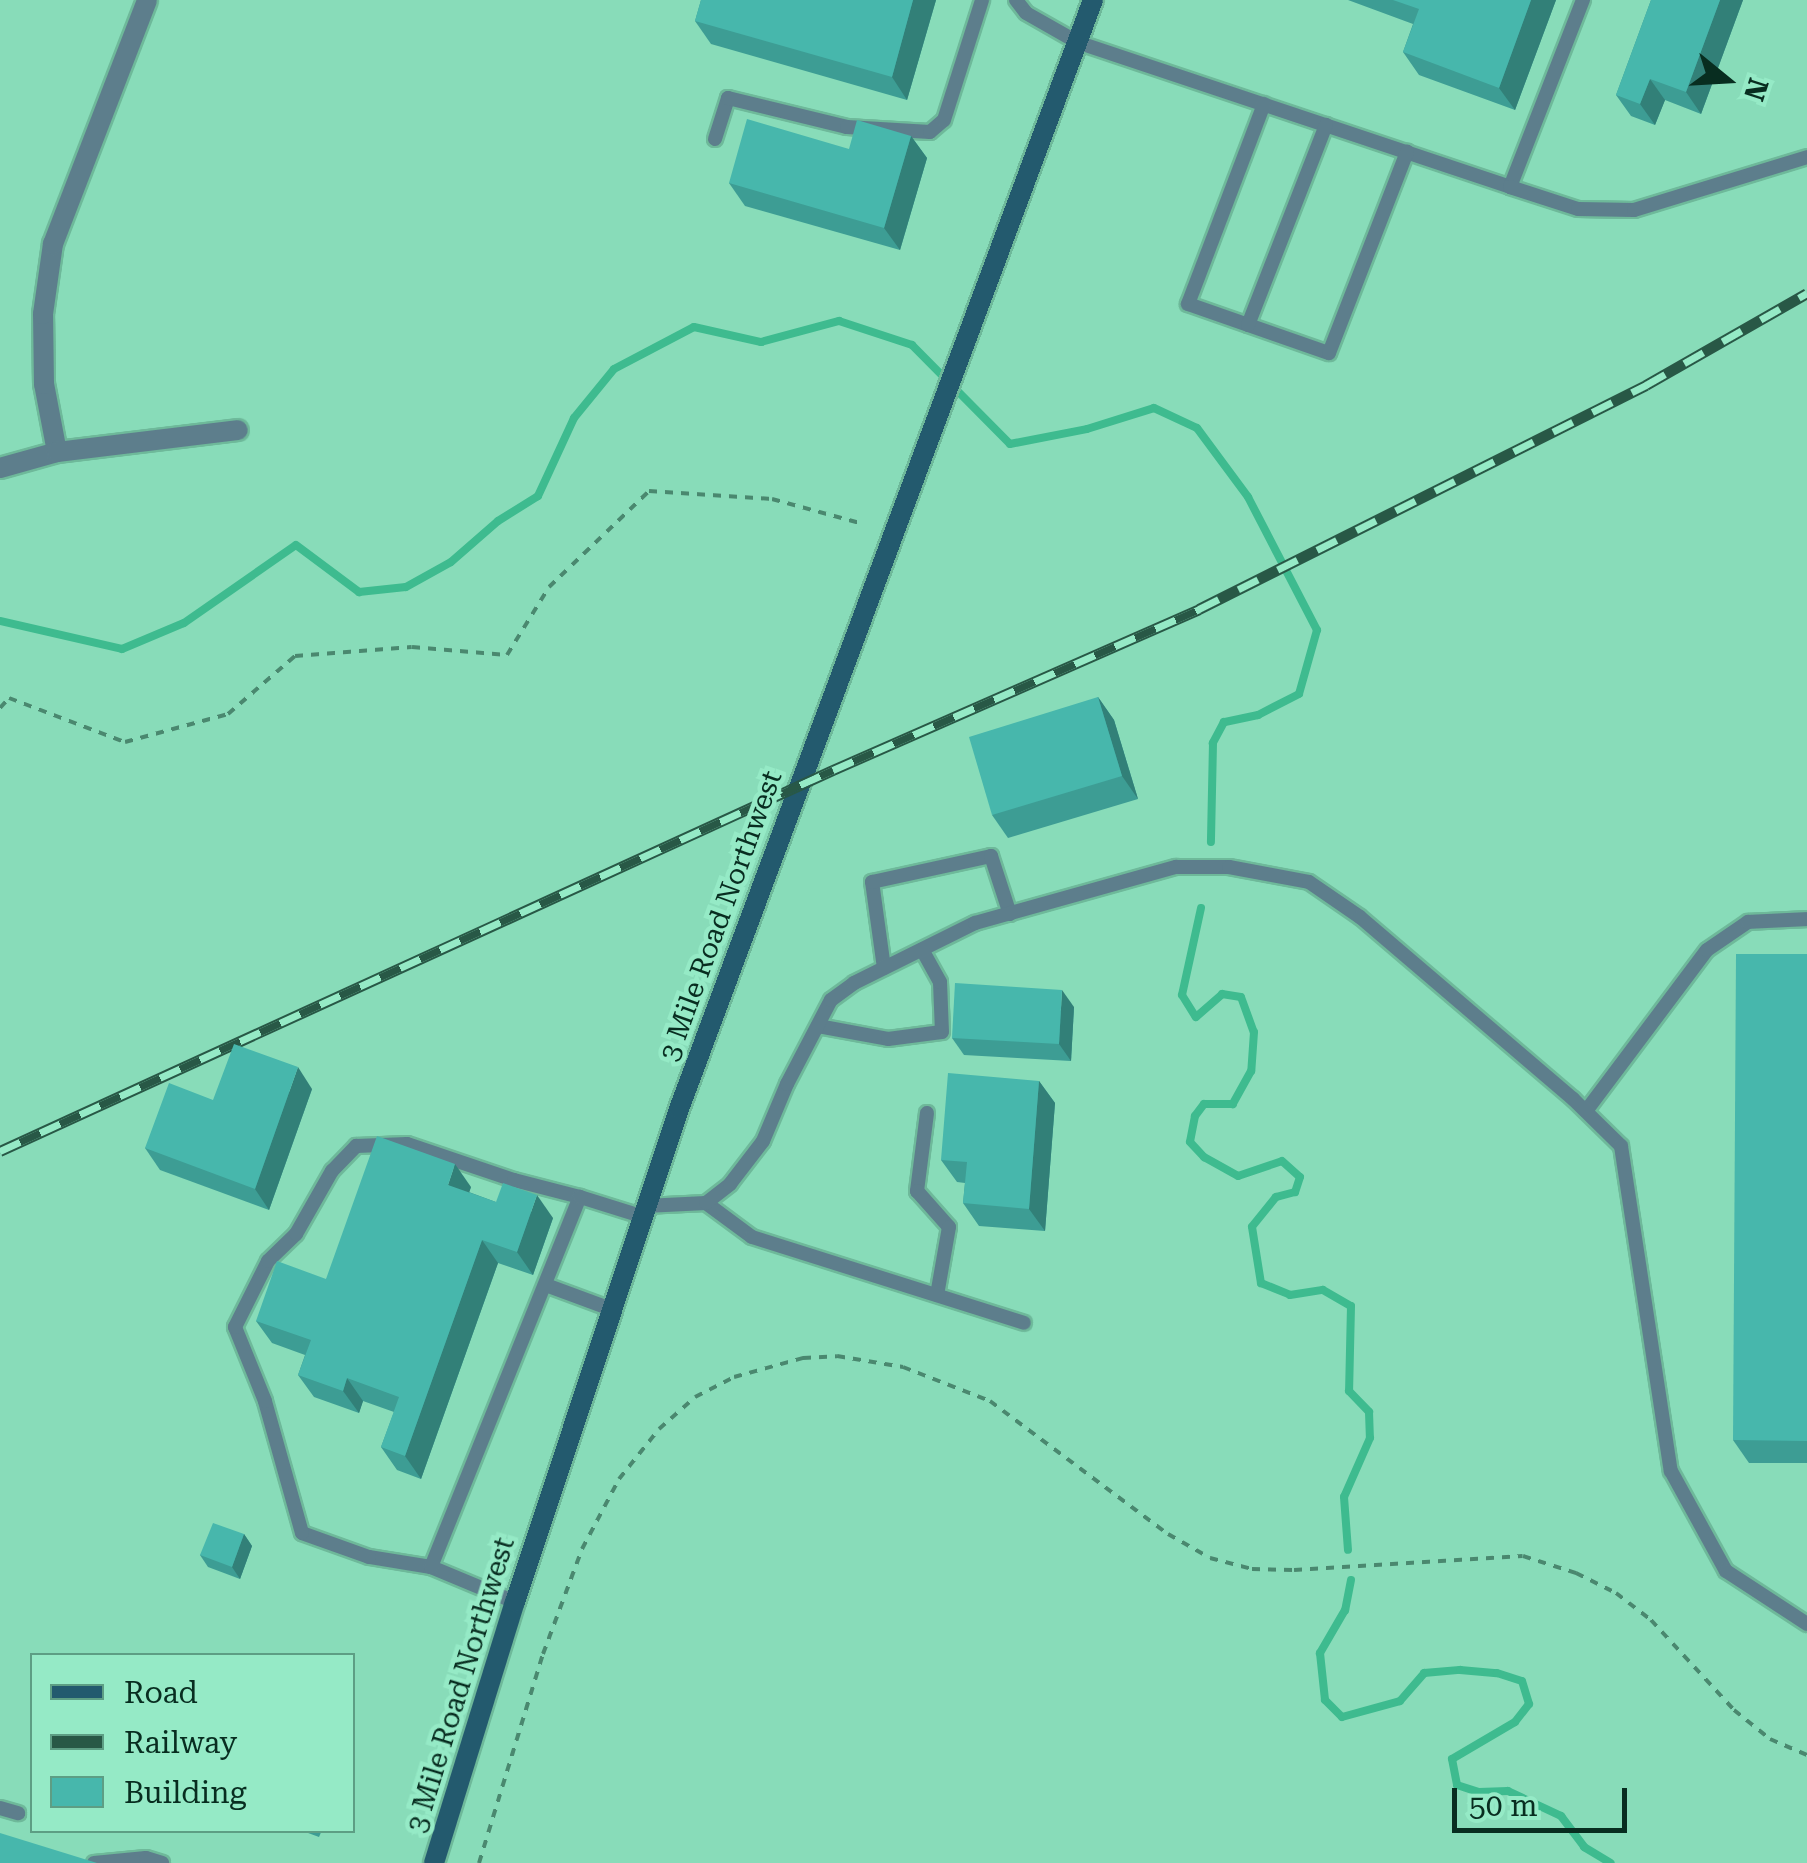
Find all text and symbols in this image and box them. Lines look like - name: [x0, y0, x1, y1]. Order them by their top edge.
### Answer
- north arrow: [1677, 30, 1777, 130]
- text: N: [1737, 74, 1775, 105]
- street label: 3 Mile Road Northwest: [653, 766, 789, 1066]
- street label: 3 Mile Road Northwest: [400, 1534, 522, 1836]
- legend: [30, 1653, 355, 1833]
- text: Road: [124, 1675, 198, 1710]
- text: Railway: [124, 1725, 237, 1760]
- scale bar: [1457, 1768, 1632, 1830]
- text: Building: [124, 1775, 247, 1810]
- text: 50 m: [1469, 1788, 1538, 1823]

